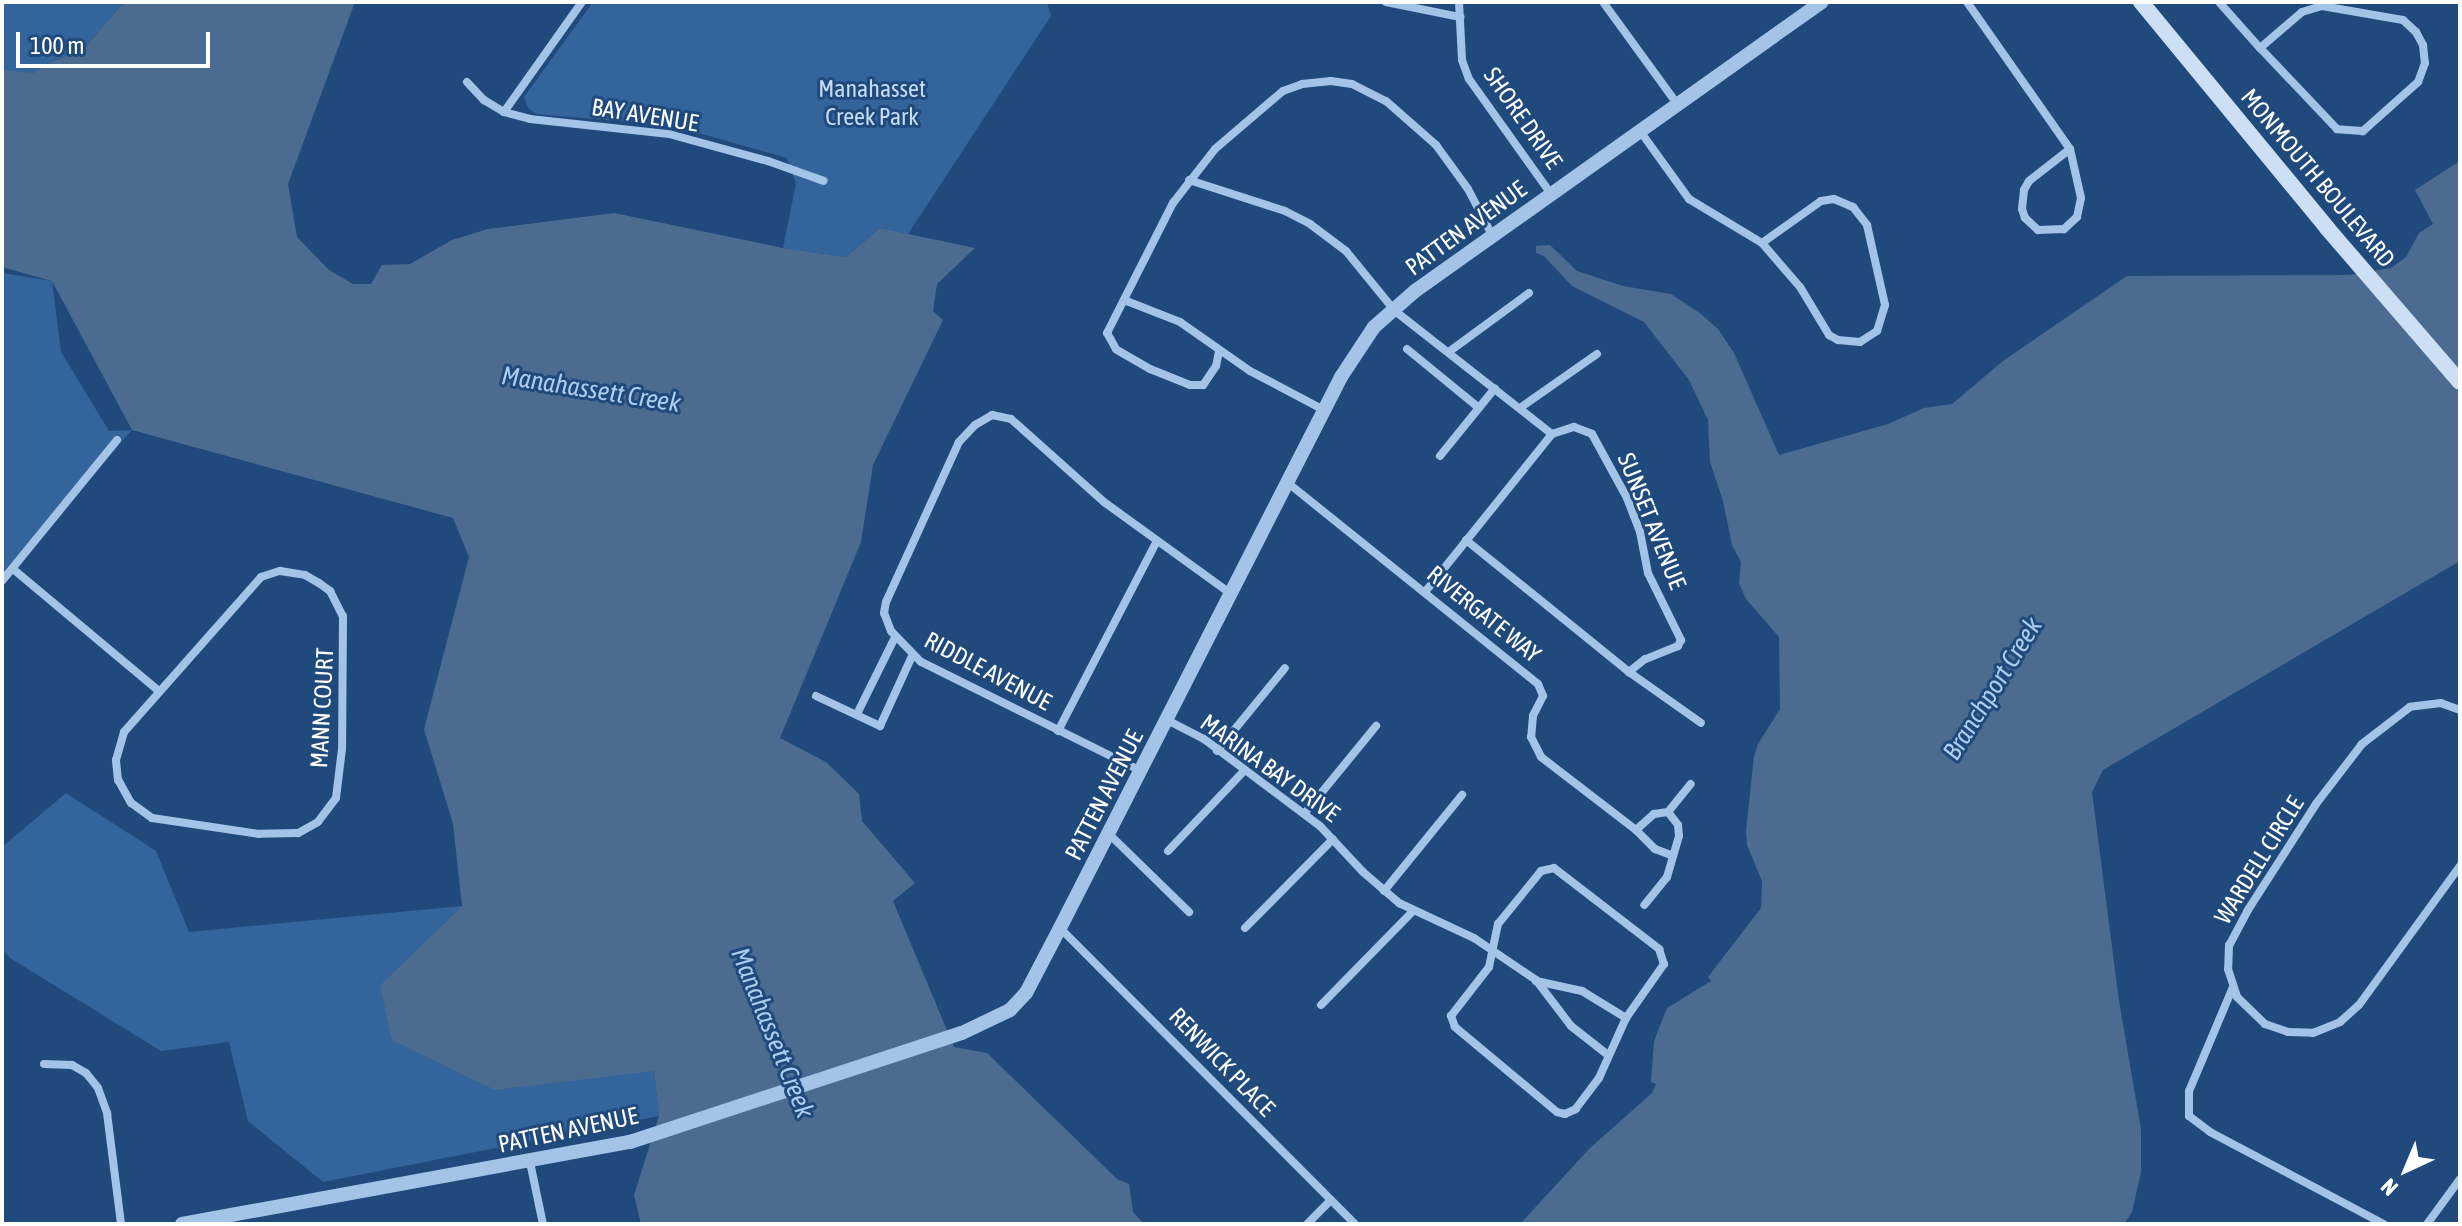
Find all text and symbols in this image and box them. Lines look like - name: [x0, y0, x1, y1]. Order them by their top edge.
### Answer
- scale bar: [20, 16, 214, 66]
- text: 100 m: [30, 32, 84, 59]
- street label: SHORE DRIVE: [1478, 62, 1568, 174]
- park label: Manahasset Creek Park: [818, 75, 926, 131]
- street label: MONMOUTH BOULEVARD: [2235, 83, 2401, 273]
- street label: BAY AVENUE: [590, 92, 700, 138]
- street label: PATTEN AVENUE: [1400, 175, 1532, 281]
- water label: Manahassett Creek: [499, 360, 683, 420]
- street label: SUNSET AVENUE: [1612, 449, 1692, 593]
- street label: RIVERGATE WAY: [1421, 560, 1547, 668]
- water label: Branchport Creek: [1937, 612, 2049, 766]
- street label: RIDDLE AVENUE: [920, 626, 1056, 716]
- street label: MANN COURT: [304, 647, 340, 769]
- street label: MARINA BAY DRIVE: [1195, 708, 1345, 828]
- street label: PATTEN AVENUE: [1059, 725, 1149, 865]
- street label: WARDELL CIRCLE: [2208, 791, 2310, 929]
- water label: Manahassett Creek: [724, 943, 820, 1123]
- street label: RENWICK PLACE: [1163, 1002, 1281, 1122]
- street label: PATTEN AVENUE: [495, 1101, 641, 1159]
- north arrow: [2366, 1130, 2446, 1210]
- text: N: [2376, 1173, 2403, 1201]

